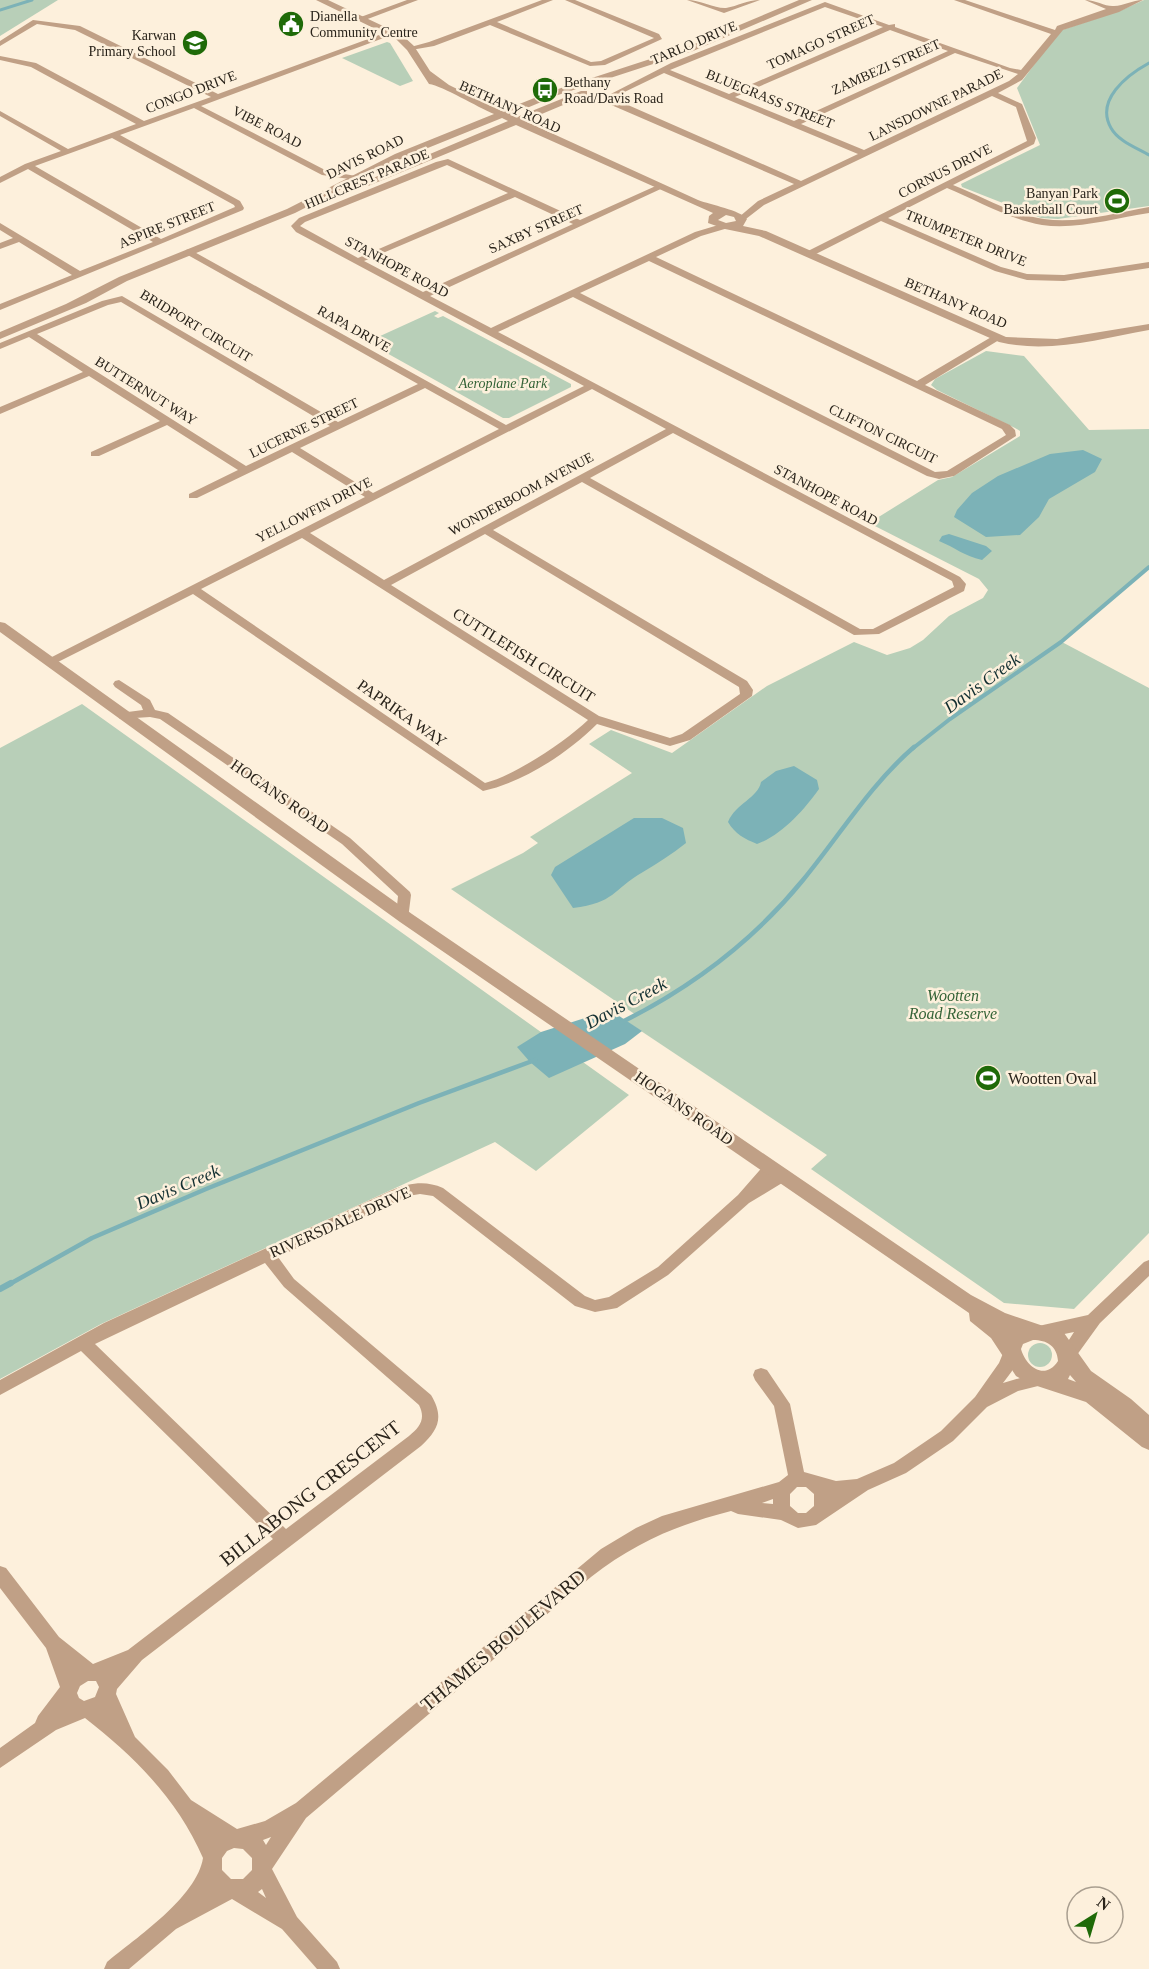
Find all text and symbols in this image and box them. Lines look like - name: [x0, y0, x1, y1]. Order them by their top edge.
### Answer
- public building icon: Dianella Community Centre: [276, 9, 306, 39]
- place label: Dianella Community Centre: [310, 9, 418, 40]
- street label: TOMAGO STREET: [765, 11, 877, 72]
- street label: TARLO DRIVE: [649, 18, 739, 68]
- place label: Karwan Primary School: [89, 28, 176, 59]
- school or university icon: Karwan Primary School: [180, 28, 210, 58]
- street label: ZAMBEZI STREET: [829, 36, 943, 98]
- street label: BLUEGRASS STREET: [704, 66, 837, 132]
- street label: LANSDOWNE PARADE: [867, 66, 1005, 144]
- street label: CONGO DRIVE: [143, 68, 239, 116]
- bus stop icon: Bethany Road/Davis Road: [530, 75, 560, 105]
- place label: Bethany Road/Davis Road: [564, 75, 663, 106]
- street label: BETHANY ROAD: [457, 78, 563, 136]
- street label: VIBE ROAD: [230, 103, 304, 151]
- street label: DAVIS ROAD: [324, 132, 406, 182]
- street label: CORNUS DRIVE: [896, 141, 994, 201]
- street label: HILLCREST PARADE: [303, 146, 431, 212]
- place label: Banyan Park Basketball Court: [1004, 186, 1098, 217]
- sports icon: Banyan Park Basketball Court: [1102, 186, 1132, 216]
- street label: ASPIRE STREET: [116, 199, 218, 251]
- street label: SAXBY STREET: [486, 201, 586, 257]
- street label: TRUMPETER DRIVE: [903, 207, 1029, 269]
- street label: STANHOPE ROAD: [343, 233, 451, 301]
- street label: BETHANY ROAD: [903, 275, 1009, 331]
- street label: BRIDPORT CIRCUIT: [137, 287, 255, 366]
- street label: RAPA DRIVE: [315, 303, 393, 355]
- street label: BUTTERNUT WAY: [92, 354, 200, 428]
- park label: Aeroplane Park: [458, 376, 548, 391]
- street label: LUCERNE STREET: [247, 395, 361, 461]
- street label: CLIFTON CIRCUIT: [827, 401, 940, 467]
- street label: WONDERBOOM AVENUE: [446, 449, 596, 539]
- street label: STANHOPE ROAD: [772, 461, 880, 529]
- street label: YELLOWFIN DRIVE: [254, 474, 374, 546]
- street label: CUTTLEFISH CIRCUIT: [450, 604, 598, 706]
- water label: Davis Creek: [939, 648, 1025, 718]
- street label: PAPRIKA WAY: [354, 676, 450, 750]
- street label: HOGANS ROAD: [228, 756, 332, 836]
- water label: Davis Creek: [581, 973, 671, 1033]
- park label: Wootten Road Reserve: [908, 987, 997, 1022]
- sports icon: Wootten Oval: [973, 1063, 1003, 1093]
- street label: HOGANS ROAD: [632, 1068, 736, 1148]
- place label: Wootten Oval: [1008, 1070, 1097, 1087]
- water label: Davis Creek: [132, 1160, 224, 1214]
- street label: RIVERSDALE DRIVE: [267, 1183, 413, 1261]
- street label: BILLABONG CRESCENT: [215, 1416, 405, 1570]
- street label: THAMES BOULEVARD: [416, 1565, 590, 1715]
- north arrow: [1065, 1885, 1125, 1945]
- text: N: [1094, 1893, 1114, 1914]

